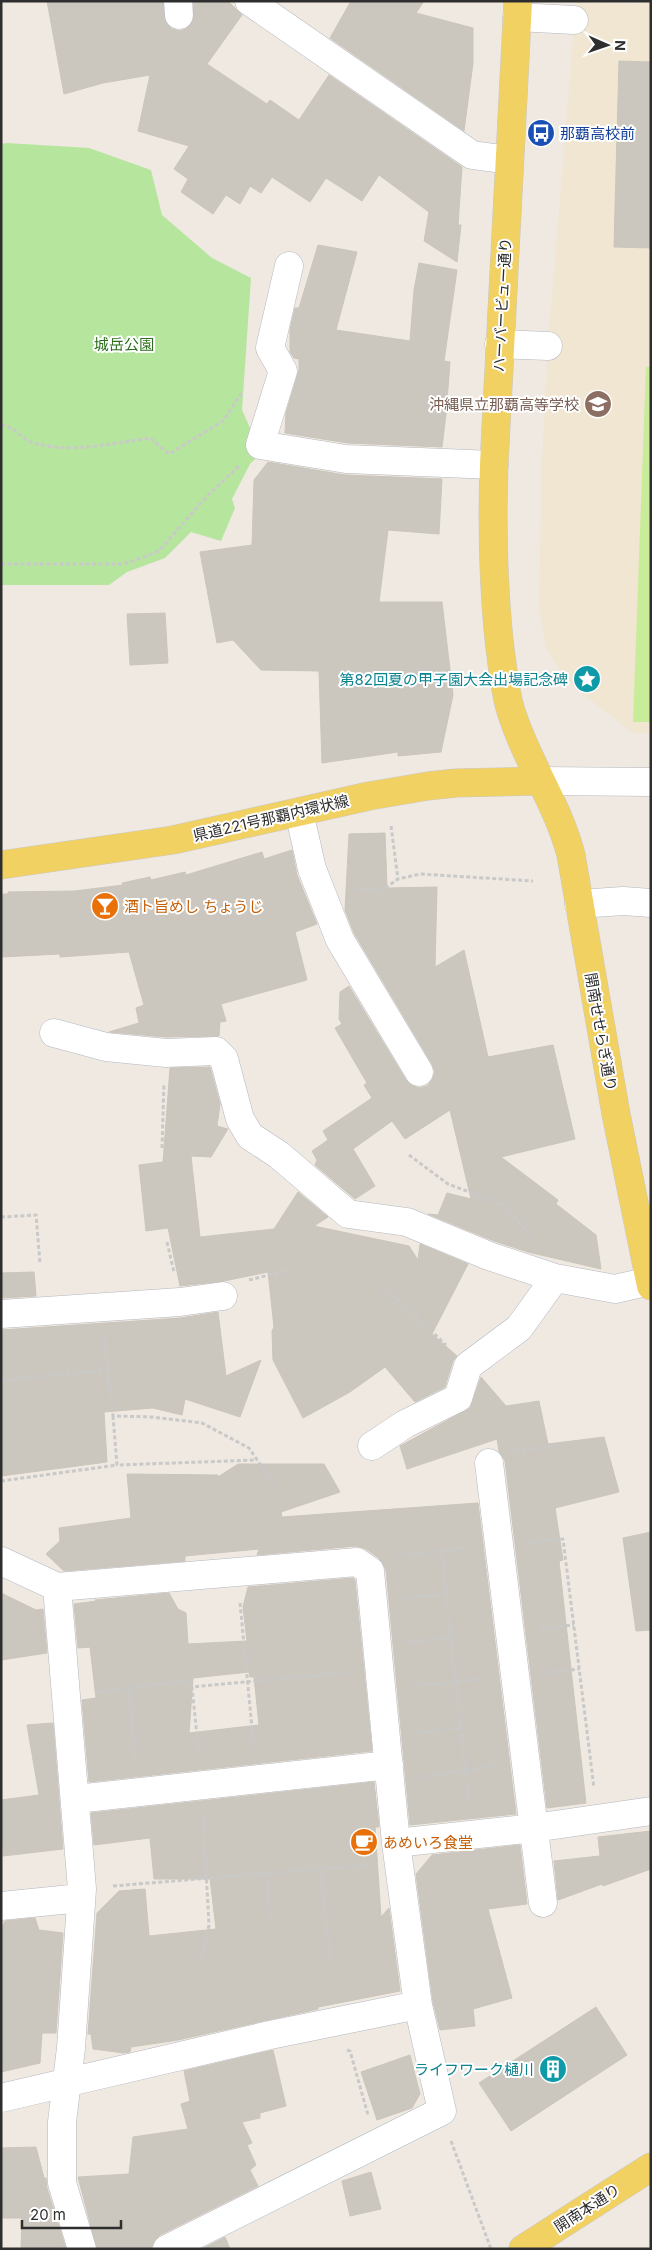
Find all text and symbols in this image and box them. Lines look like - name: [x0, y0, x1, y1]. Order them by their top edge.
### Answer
- north arrow: [582, 20, 632, 70]
- text: N: [612, 40, 629, 51]
- bus stop icon: 那覇高校前: [526, 118, 556, 148]
- place label: 那覇高校前: [560, 124, 635, 143]
- street label: ハーバービュー通り: [489, 237, 515, 373]
- park label: 城岳公園: [94, 335, 154, 354]
- school or university icon: 沖縄県立那覇高等学校: [583, 389, 613, 419]
- place label: 沖縄県立那覇高等学校: [429, 395, 579, 414]
- place icon: 第82回夏の甲子園大会出場記念碑: [572, 664, 602, 694]
- place label: 第82回夏の甲子園大会出場記念碑: [340, 670, 568, 689]
- street label: 県道221号那覇内環状線: [191, 791, 351, 845]
- bar icon: 酒ト旨めし ちょうじ: [90, 891, 120, 921]
- place label: 酒ト旨めし ちょうじ: [124, 897, 263, 916]
- street label: 開南せせらぎ通り: [581, 971, 621, 1093]
- cafe icon: あめいろ食堂: [349, 1827, 379, 1857]
- place label: あめいろ食堂: [383, 1833, 473, 1852]
- building icon: ライフワーク樋川: [538, 2054, 568, 2084]
- place label: ライフワーク樋川: [414, 2060, 534, 2079]
- street label: 開南本通り: [550, 2180, 624, 2236]
- scale bar: [22, 2198, 121, 2230]
- text: 20 m: [30, 2205, 66, 2224]

